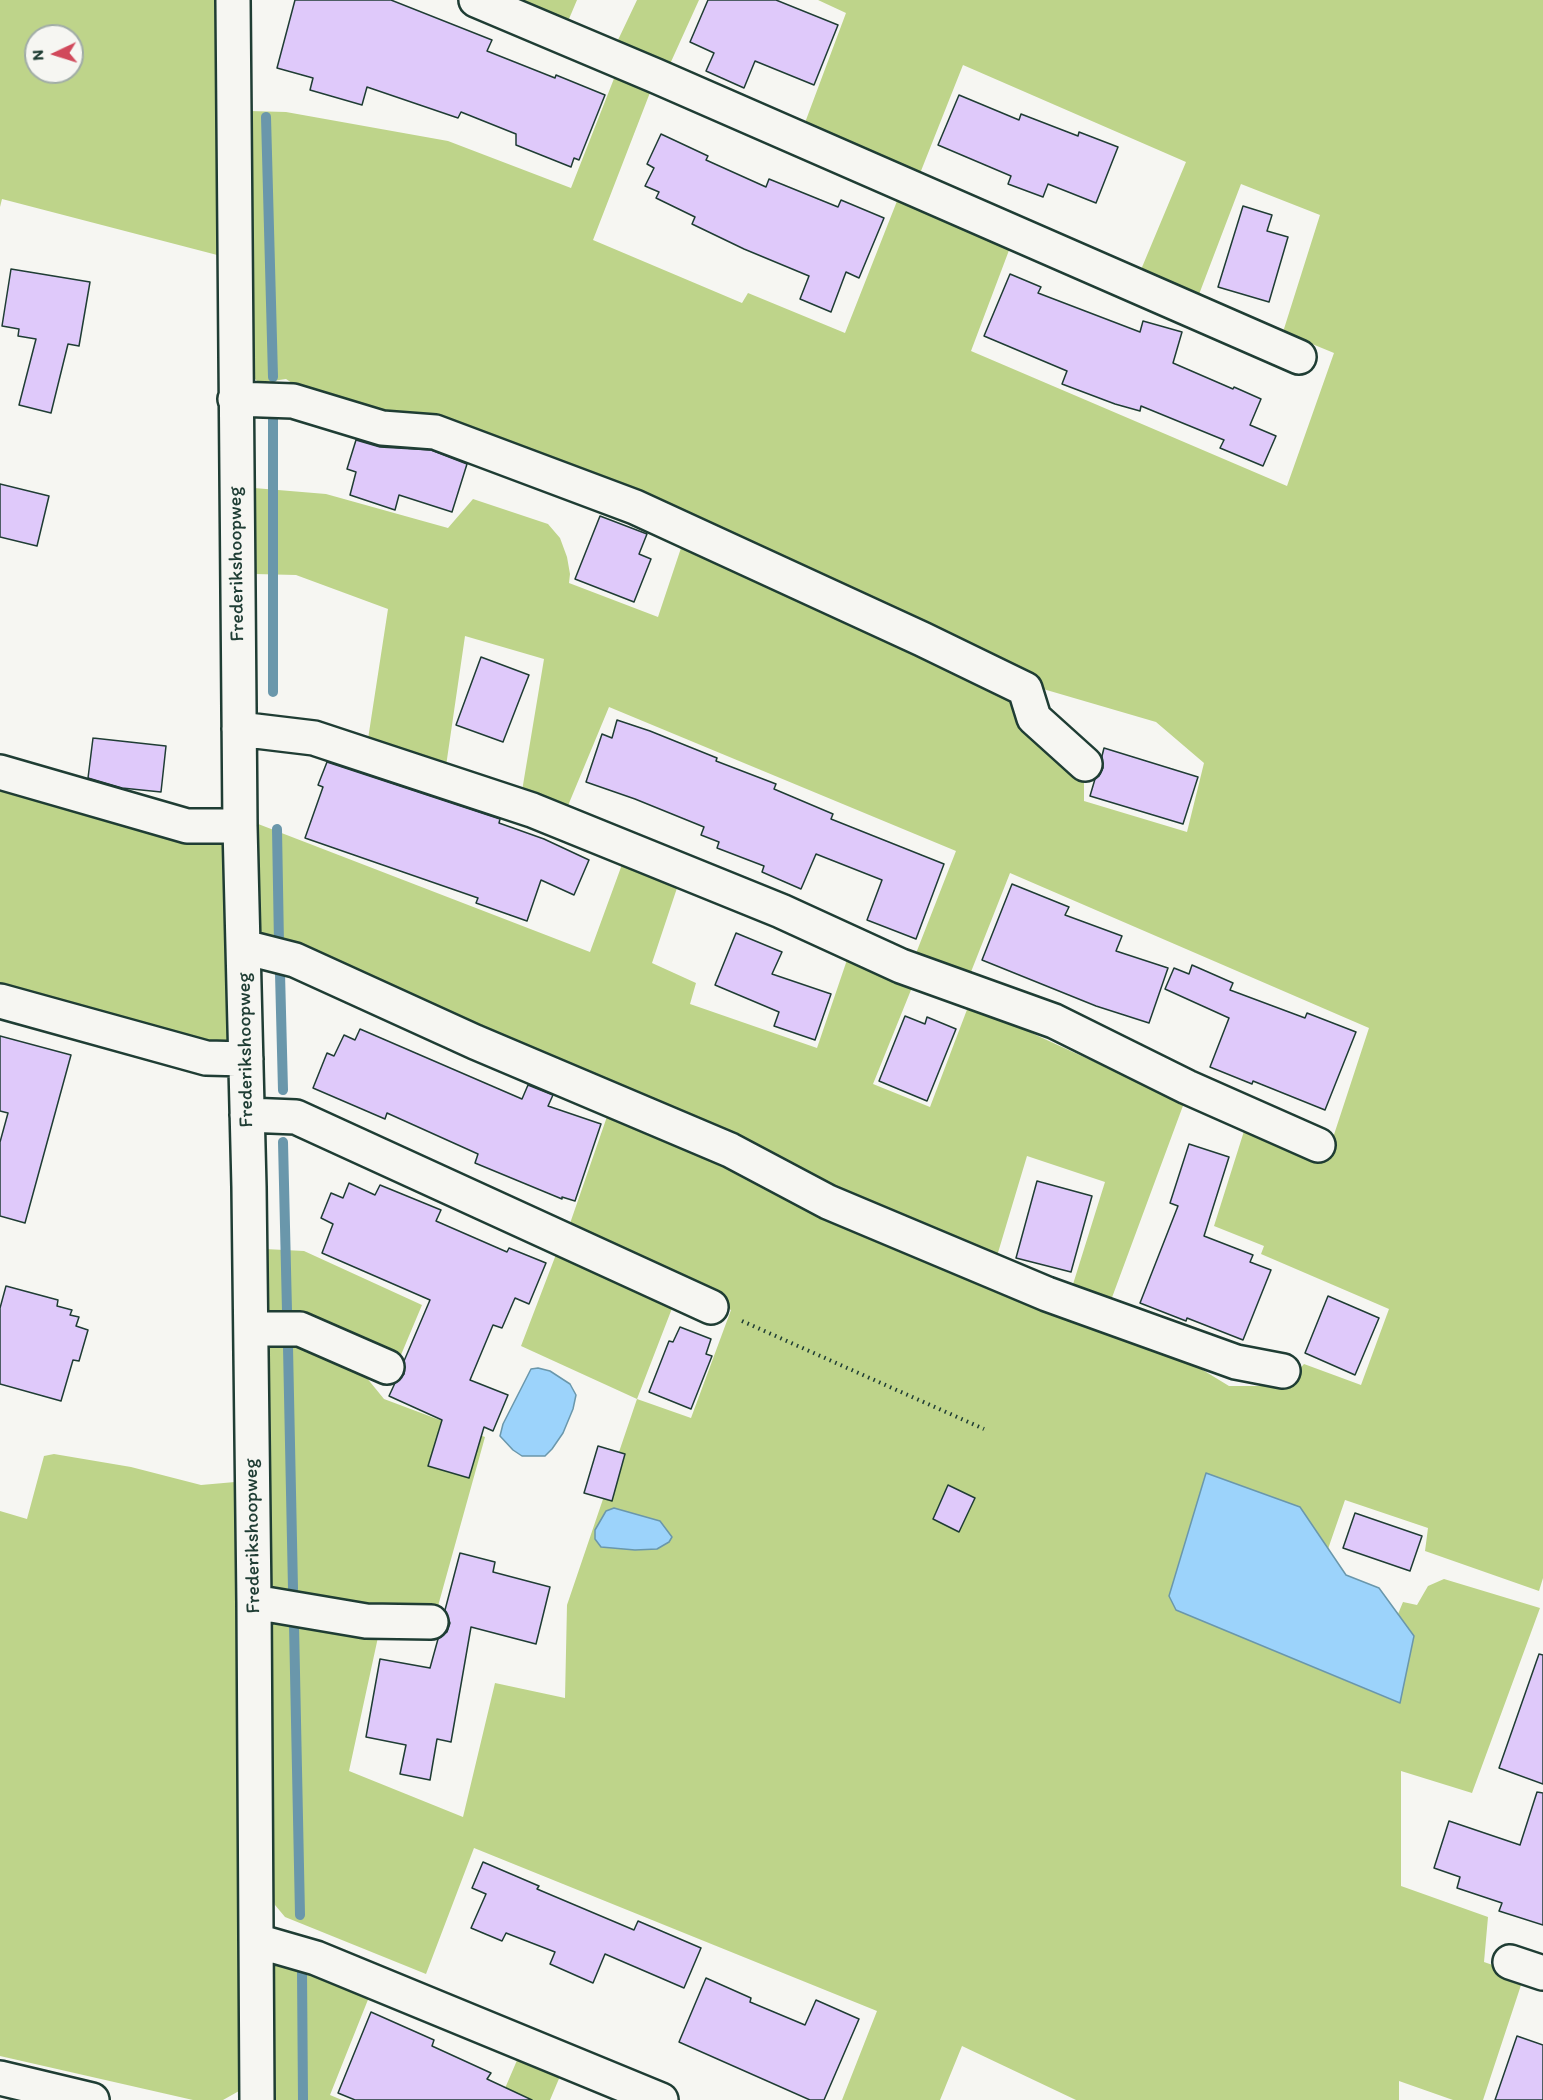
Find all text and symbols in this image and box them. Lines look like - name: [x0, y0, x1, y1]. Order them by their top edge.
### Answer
- north arrow: [24, 24, 84, 84]
- text: N: [28, 49, 47, 61]
- street label: Frederikshoopweg: [224, 486, 250, 642]
- street label: Frederikshoopweg: [233, 972, 259, 1128]
- street label: Frederikshoopweg: [240, 1458, 266, 1614]

